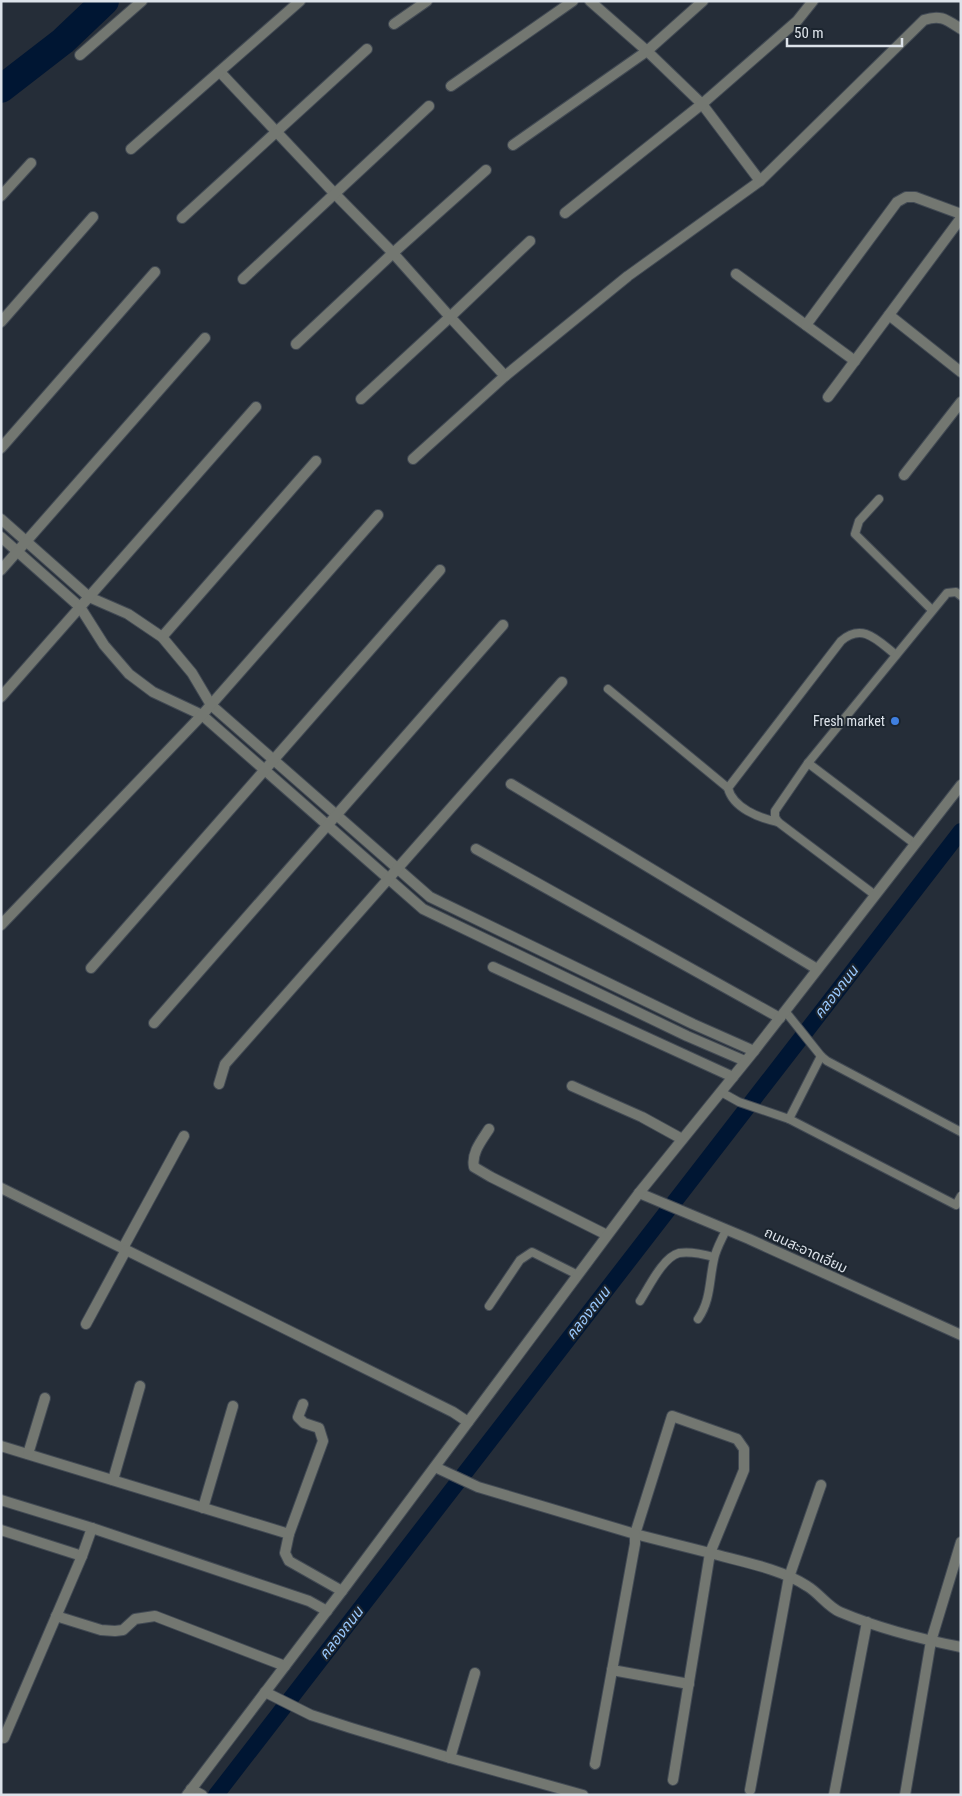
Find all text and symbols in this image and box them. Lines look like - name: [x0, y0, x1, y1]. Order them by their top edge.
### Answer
- scale bar: [787, 15, 902, 47]
- text: 50 m: [794, 24, 824, 42]
- place label: Fresh market: [813, 713, 885, 729]
- marker: Fresh market: [889, 715, 901, 727]
- water label: คลองถนน: [810, 961, 863, 1022]
- street label: ถนนสะอาดเอี่ยม: [762, 1222, 851, 1276]
- water label: คลองถนน: [562, 1282, 615, 1343]
- water label: คลองถนน: [315, 1602, 368, 1663]

